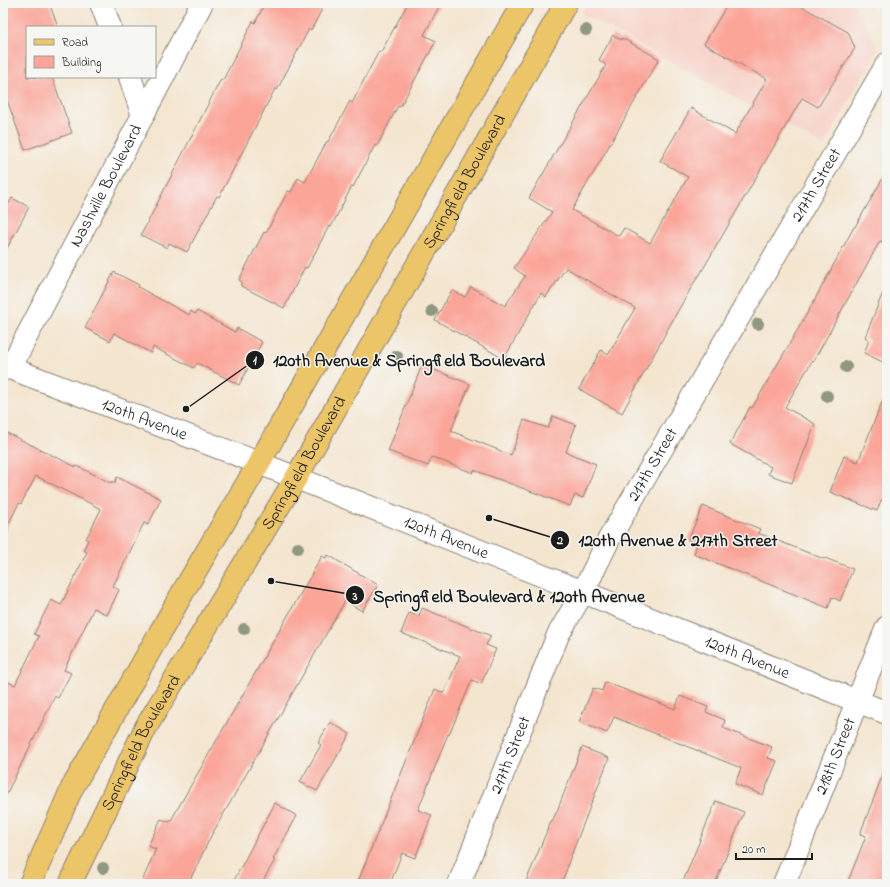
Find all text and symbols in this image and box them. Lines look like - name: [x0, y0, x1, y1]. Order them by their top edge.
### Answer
- legend: [26, 26, 156, 78]
- text: Road: [62, 34, 88, 52]
- text: Building: [61, 54, 101, 73]
- street label: Springfield Boulevard: [416, 110, 513, 253]
- street label: Nashville Boulevard: [63, 119, 149, 252]
- street label: 217th Street: [785, 143, 848, 227]
- callout: 120th Avenue & Springfield Boulevard: [245, 345, 553, 375]
- text: 120th Avenue & Springfield Boulevard: [273, 349, 546, 376]
- text: 1: [253, 352, 257, 370]
- street label: Springfield Boulevard: [255, 391, 353, 535]
- street label: 120th Avenue: [98, 392, 191, 447]
- street label: 217th Street: [621, 423, 684, 506]
- street label: 120th Avenue: [400, 509, 493, 566]
- callout: 120th Avenue & 217th Street: [550, 525, 785, 555]
- text: 120th Avenue & 217th Street: [578, 529, 779, 555]
- text: 2: [556, 532, 563, 550]
- callout: Springfield Boulevard & 120th Avenue: [345, 580, 654, 610]
- text: Springfield Boulevard & 120th Avenue: [373, 585, 646, 612]
- text: 3: [352, 588, 358, 606]
- street label: 120th Avenue: [701, 629, 794, 686]
- street label: Springfield Boulevard: [95, 670, 187, 815]
- street label: 217th Street: [484, 712, 537, 797]
- street label: 218th Street: [809, 713, 862, 798]
- scale bar: [736, 835, 812, 861]
- text: 20 m: [742, 841, 765, 859]

